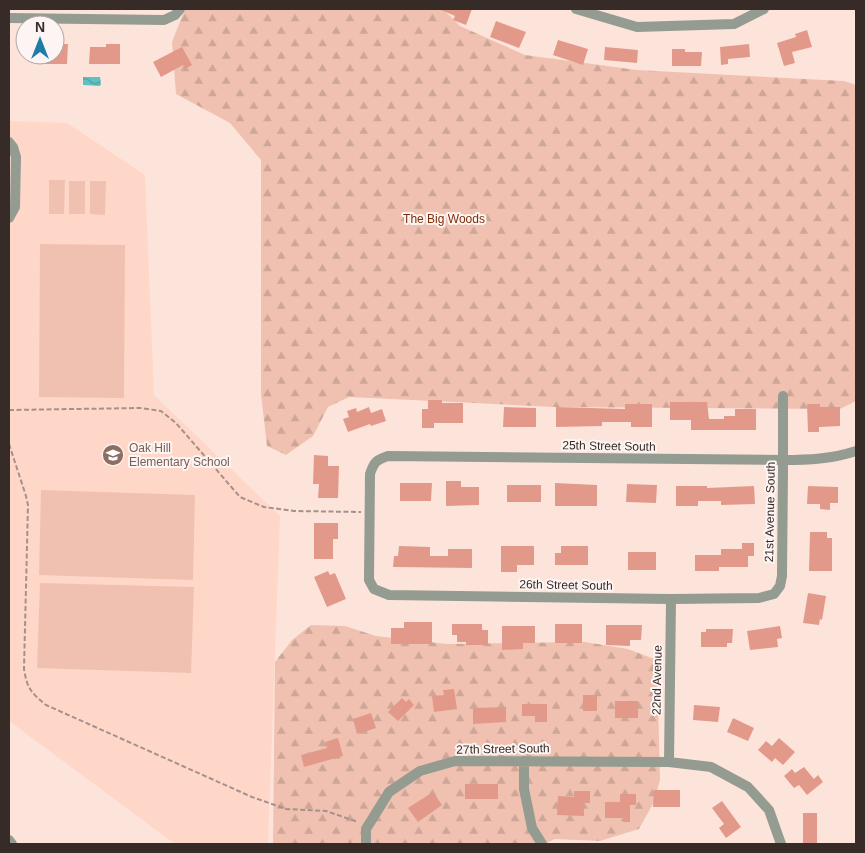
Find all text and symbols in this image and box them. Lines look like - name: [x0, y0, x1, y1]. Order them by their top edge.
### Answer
- north arrow: [15, 15, 65, 65]
- text: N: [35, 19, 45, 35]
- park label: The Big Woods: [403, 212, 485, 226]
- street label: 25th Street South: [562, 438, 656, 454]
- place label: Oak Hill Elementary School: [129, 441, 230, 469]
- school or university icon: Oak Hill Elementary School: [101, 443, 125, 467]
- street label: 21st Avenue South: [762, 462, 778, 562]
- street label: 26th Street South: [519, 577, 613, 593]
- street label: 22nd Avenue: [649, 645, 665, 715]
- street label: 27th Street South: [456, 741, 550, 757]

